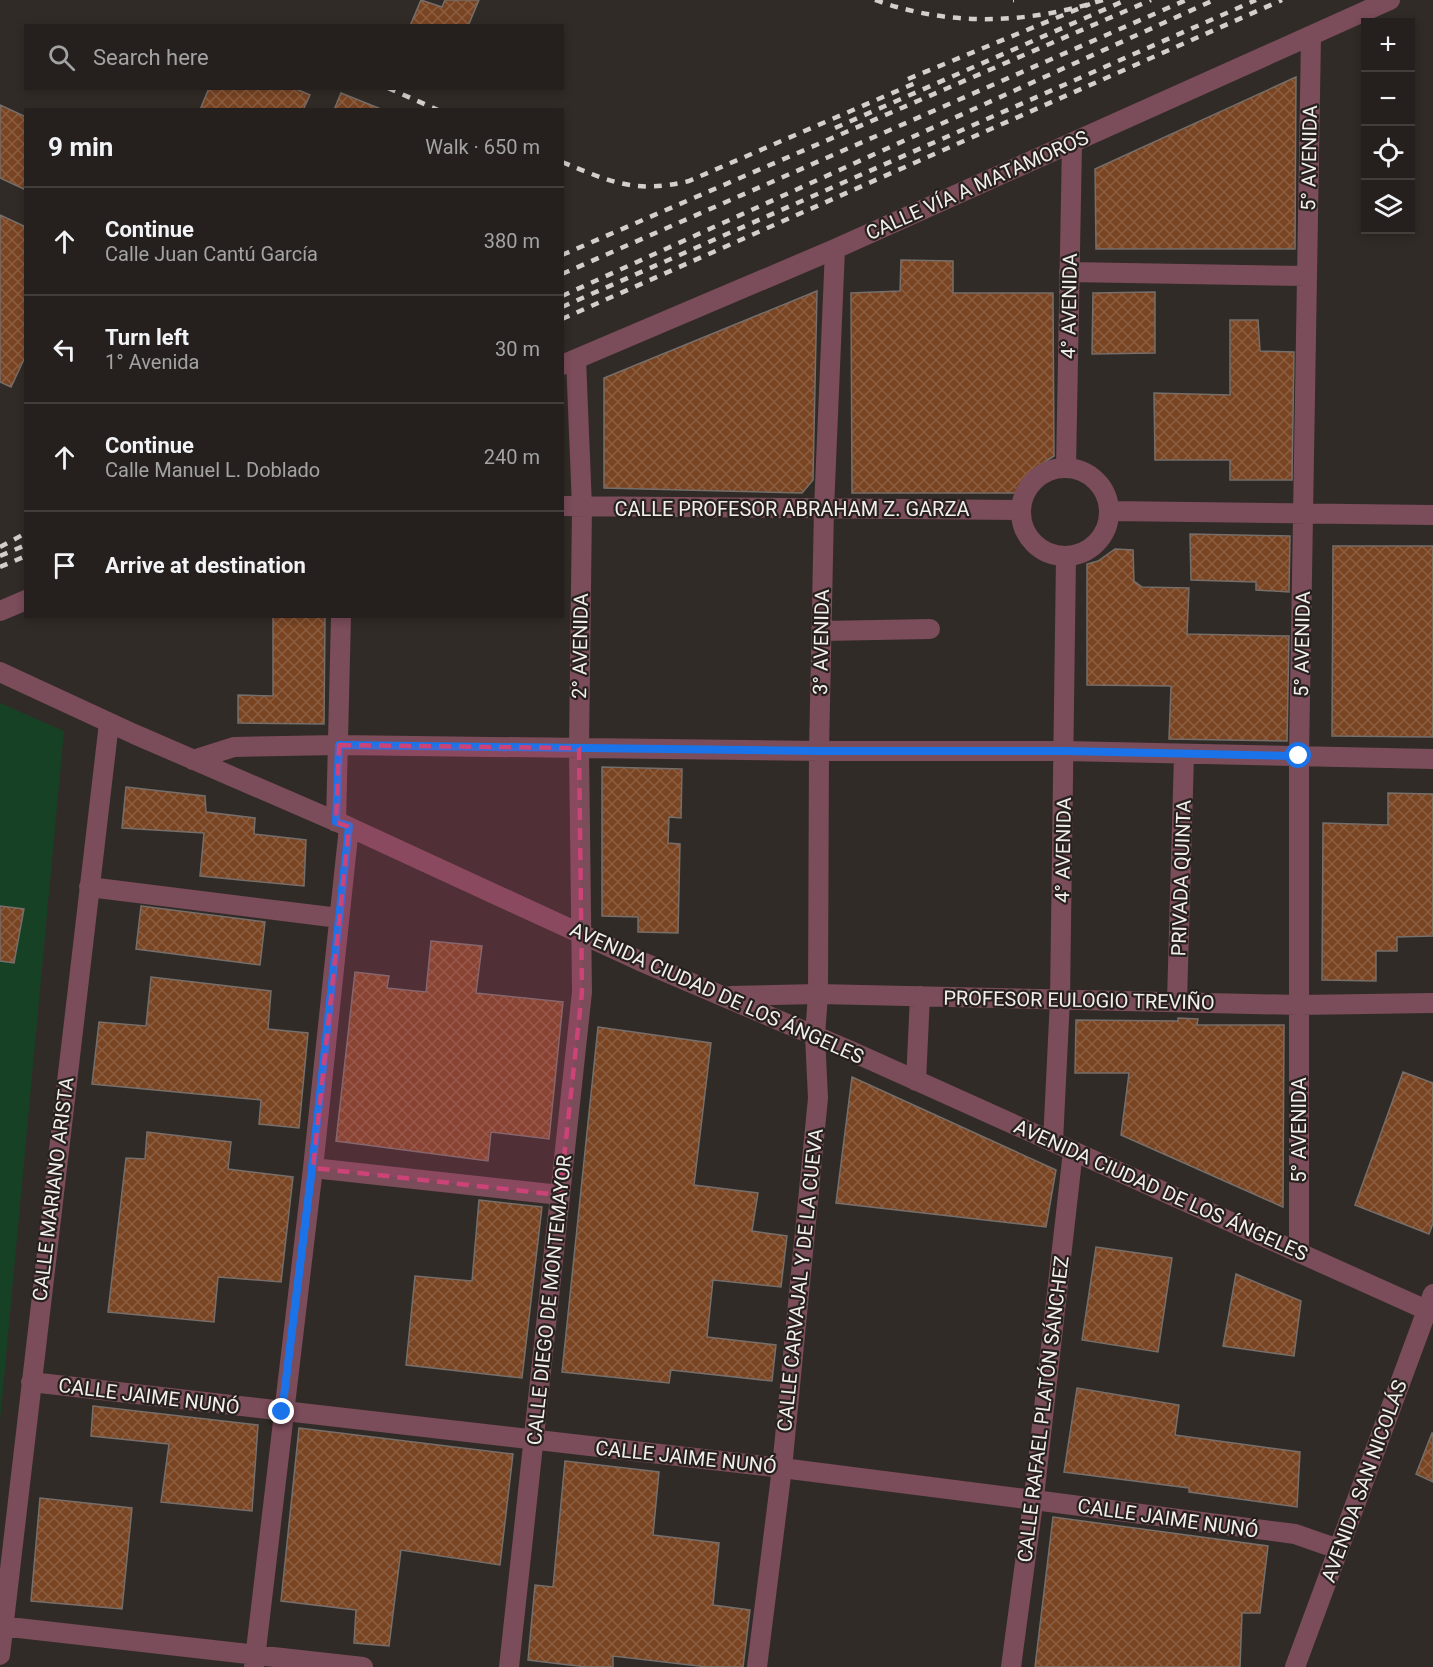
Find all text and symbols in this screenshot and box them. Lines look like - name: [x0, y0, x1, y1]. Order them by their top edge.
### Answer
- map controls: [1361, 18, 1415, 234]
- button: +: [1361, 18, 1415, 72]
- search box: [24, 24, 564, 90]
- icon: search: [45, 41, 78, 74]
- text: Search here: [93, 45, 209, 70]
- button: −: [1361, 72, 1415, 126]
- street label: 5° AVENIDA: [1296, 105, 1322, 211]
- street label: CALLE VÍA A MATAMOROS: [862, 125, 1092, 245]
- button: locate: [1361, 126, 1415, 180]
- text: 9 min: [48, 132, 113, 162]
- text: Walk · 650 m: [425, 135, 540, 159]
- button: layers: [1361, 180, 1415, 234]
- text: Continue: [105, 217, 194, 242]
- icon: ahead: [48, 225, 81, 258]
- text: 380 m: [484, 229, 540, 253]
- text: Calle Juan Cantú García: [105, 242, 318, 266]
- street label: 4° AVENIDA: [1056, 253, 1082, 359]
- text: Turn left: [105, 325, 189, 350]
- icon: left: [48, 333, 81, 366]
- text: 30 m: [495, 337, 540, 361]
- text: 1° Avenida: [105, 350, 199, 374]
- text: Continue: [105, 433, 194, 458]
- icon: ahead: [48, 441, 81, 474]
- text: 240 m: [484, 445, 540, 469]
- text: Calle Manuel L. Doblado: [105, 458, 320, 482]
- street label: CALLE PROFESOR ABRAHAM Z. GARZA: [614, 497, 970, 521]
- icon: arrive: [48, 549, 81, 582]
- text: Arrive at destination: [105, 553, 306, 578]
- street label: 3° AVENIDA: [808, 589, 834, 695]
- street label: 5° AVENIDA: [1289, 591, 1315, 697]
- street label: 2° AVENIDA: [567, 593, 593, 699]
- route start: [1285, 742, 1311, 768]
- street label: 4° AVENIDA: [1050, 797, 1076, 903]
- street label: PRIVADA QUINTA: [1166, 799, 1196, 957]
- street label: AVENIDA CIUDAD DE LOS ÁNGELES: [566, 917, 868, 1069]
- street label: PROFESOR EULOGIO TREVIÑO: [943, 986, 1215, 1014]
- street label: CALLE MARIANO ARISTA: [27, 1076, 79, 1302]
- street label: 5° AVENIDA: [1287, 1077, 1311, 1183]
- street label: AVENIDA CIUDAD DE LOS ÁNGELES: [1010, 1114, 1312, 1266]
- street label: CALLE CARVAJAL Y DE LA CUEVA: [772, 1127, 828, 1433]
- street label: CALLE DIEGO DE MONTEMAYOR: [522, 1154, 576, 1446]
- street label: CALLE RAFAEL PLATÓN SÁNCHEZ: [1012, 1254, 1074, 1564]
- street label: CALLE JAIME NUNÓ: [57, 1373, 241, 1419]
- street label: AVENIDA SAN NICOLÁS: [1316, 1376, 1412, 1585]
- route end: [268, 1398, 294, 1424]
- street label: CALLE JAIME NUNÓ: [594, 1436, 778, 1478]
- street label: CALLE JAIME NUNÓ: [1076, 1493, 1260, 1543]

